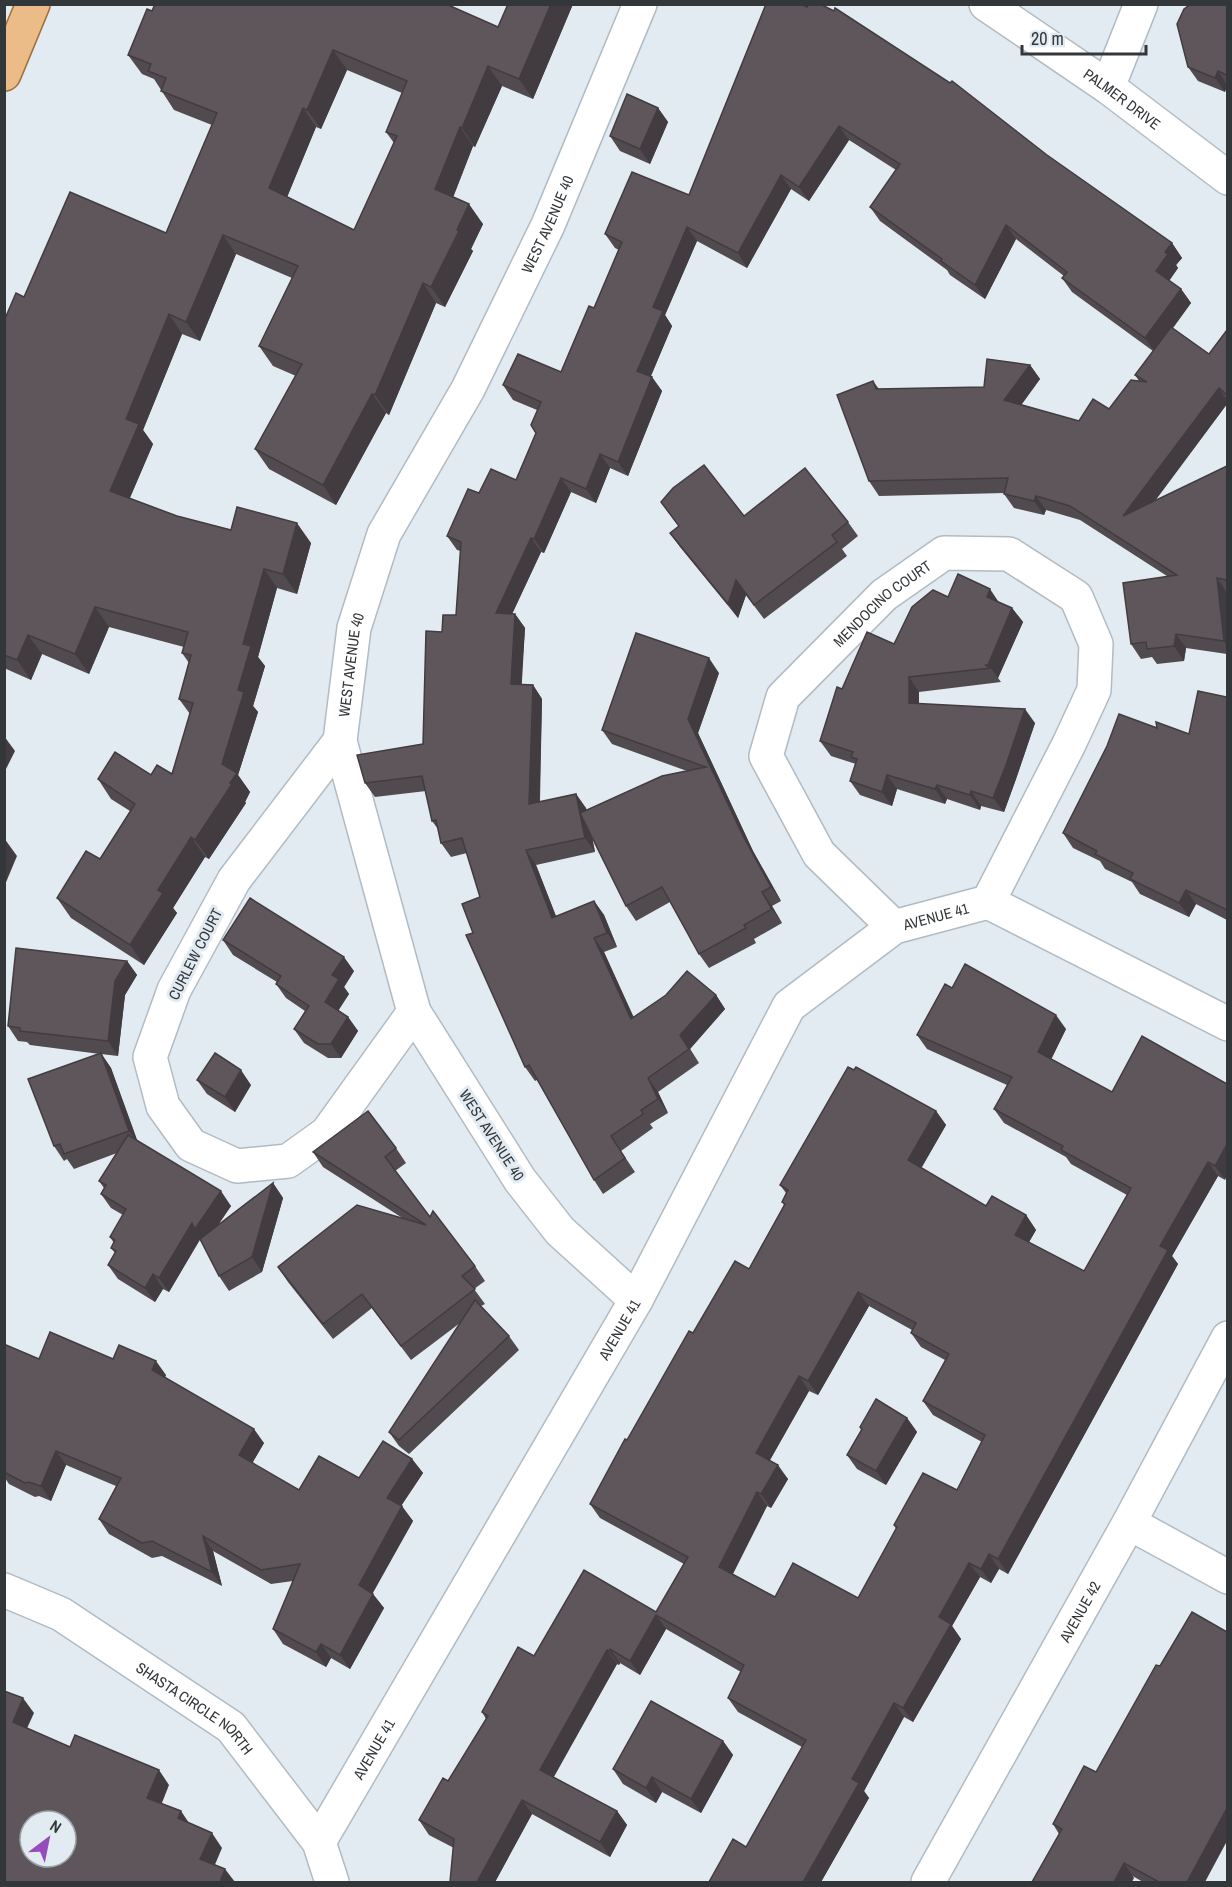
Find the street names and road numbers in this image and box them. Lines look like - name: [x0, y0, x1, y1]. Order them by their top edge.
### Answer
- street label: PALMER DRIVE: [1080, 63, 1165, 134]
- street label: WEST AVENUE 40: [516, 172, 578, 276]
- street label: MENDOCINO COURT: [828, 555, 935, 651]
- street label: WEST AVENUE 40: [333, 610, 369, 718]
- street label: AVENUE 41: [900, 897, 971, 935]
- street label: CURLEW COURT: [163, 904, 227, 1003]
- street label: WEST AVENUE 40: [455, 1085, 529, 1185]
- street label: AVENUE 41: [592, 1295, 645, 1364]
- street label: AVENUE 42: [1053, 1577, 1105, 1647]
- street label: SHASTA CIRCLE NORTH: [132, 1656, 259, 1759]
- street label: AVENUE 41: [347, 1714, 400, 1784]

